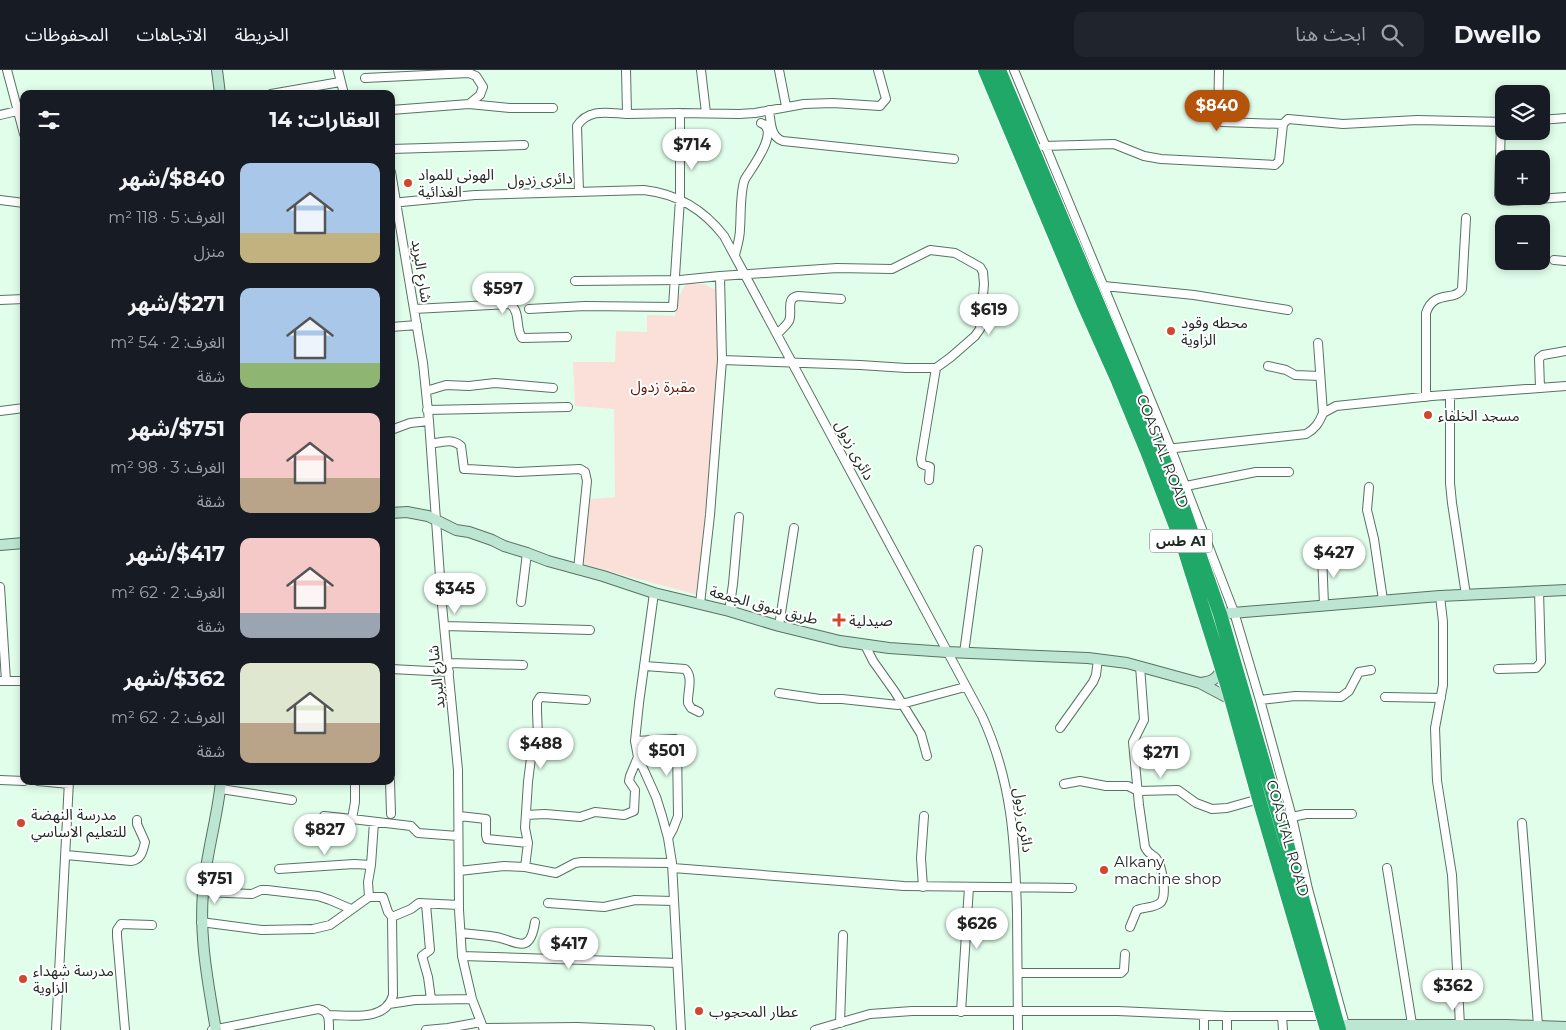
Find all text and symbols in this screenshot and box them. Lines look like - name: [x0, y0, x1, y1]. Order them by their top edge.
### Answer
- search box: [1074, 12, 1424, 57]
- text: Dwello: [1454, 20, 1541, 49]
- icon: search: [1378, 21, 1406, 49]
- text: ابحث هنا: [1295, 23, 1366, 46]
- text: المحفوظات: [25, 24, 109, 46]
- text: الاتجاهات: [137, 24, 207, 46]
- text: الخريطة: [235, 24, 289, 46]
- map controls: [1495, 85, 1550, 270]
- button: layers: [1495, 85, 1550, 140]
- pin: $840: [1187, 90, 1247, 132]
- text: $840: [1196, 96, 1238, 115]
- icon: filters: [35, 106, 63, 134]
- text: العقارات: 14: [269, 107, 380, 132]
- pin: $714: [662, 128, 722, 171]
- text: $714: [673, 135, 711, 154]
- button: +: [1495, 150, 1550, 205]
- place label: الهونى للمواد الغذائية: [418, 165, 494, 201]
- text: $840/شهر: [119, 166, 225, 191]
- street label: دائرى زدول: [507, 168, 573, 190]
- marker: الهونى للمواد الغذائية: [402, 177, 414, 189]
- icon: home: [280, 183, 340, 243]
- text: الغرف: 5 · 118 m²: [108, 208, 225, 227]
- button: −: [1495, 215, 1550, 270]
- street label: شارع البريد: [405, 238, 436, 305]
- text: منزل: [194, 242, 225, 261]
- pin: $597: [473, 272, 533, 315]
- text: $597: [483, 279, 523, 298]
- text: $271/شهر: [128, 291, 225, 316]
- pin: $619: [959, 294, 1019, 336]
- text: $619: [971, 300, 1007, 319]
- icon: home: [280, 308, 340, 368]
- place label: محطه وقود الزاوية: [1181, 313, 1248, 349]
- marker: محطه وقود الزاوية: [1165, 325, 1177, 337]
- text: الغرف: 2 · 54 m²: [110, 333, 225, 352]
- text: شقة: [197, 367, 225, 386]
- park label: مقبرة زدول: [630, 377, 696, 396]
- street label: COASTAL ROAD: [1133, 391, 1193, 511]
- place label: مسجد الخلفاء: [1438, 406, 1520, 425]
- marker: مسجد الخلفاء: [1422, 409, 1434, 421]
- text: $751/شهر: [129, 416, 225, 441]
- street label: دائرى زدول: [831, 417, 879, 483]
- icon: home: [280, 433, 340, 493]
- text: الغرف: 3 · 98 m²: [110, 458, 225, 477]
- text: شقة: [197, 492, 225, 511]
- road number: طس A1: [1150, 530, 1212, 552]
- pin: $427: [1304, 536, 1364, 579]
- text: $417/شهر: [127, 541, 225, 566]
- text: $427: [1314, 543, 1354, 562]
- icon: home: [280, 558, 340, 618]
- pin: $345: [425, 572, 485, 615]
- text: $345: [435, 579, 475, 598]
- street label: طريق سوق الجمعة: [707, 581, 820, 630]
- text: الغرف: 2 · 62 m²: [111, 583, 225, 602]
- place label: صيدلية: [849, 611, 893, 630]
- marker: صيدلية: [833, 614, 845, 626]
- text: شقة: [197, 617, 225, 636]
- street label: شارع البريد: [423, 644, 452, 710]
- text: $362/شهر: [124, 666, 225, 691]
- icon: home: [280, 683, 340, 743]
- text: الغرف: 2 · 62 m²: [111, 708, 225, 727]
- pin: $488: [511, 728, 571, 770]
- text: $488: [520, 734, 562, 753]
- pin: $501: [637, 734, 697, 777]
- pin: $271: [1131, 736, 1191, 779]
- text: $501: [649, 741, 685, 760]
- text: شقة: [197, 742, 225, 761]
- text: $271: [1143, 743, 1179, 762]
- street label: COASTAL ROAD: [1262, 778, 1314, 898]
- street label: دائرى زدول: [1010, 786, 1038, 854]
- place label: مدرسة النهضة للتعليم الاساسي: [31, 805, 127, 843]
- pin: $827: [295, 814, 355, 856]
- marker: مدرسة النهضة للتعليم الاساسي: [15, 817, 27, 829]
- text: $827: [305, 820, 345, 839]
- place label: Alkany machine shop: [1114, 852, 1221, 888]
- pin: $751: [185, 862, 245, 905]
- marker: Alkany machine shop: [1098, 864, 1110, 876]
- text: $751: [197, 869, 233, 888]
- pin: $626: [947, 908, 1007, 950]
- text: $626: [957, 914, 997, 933]
- pin: $417: [539, 928, 599, 970]
- text: $417: [550, 934, 588, 953]
- place label: مدرسة شهداء الزاوية: [33, 961, 114, 997]
- pin: $362: [1423, 970, 1483, 1012]
- marker: مدرسة شهداء الزاوية: [17, 973, 29, 985]
- text: $362: [1433, 976, 1473, 995]
- place label: عطار المحجوب: [709, 1002, 799, 1021]
- marker: عطار المحجوب: [693, 1005, 705, 1017]

